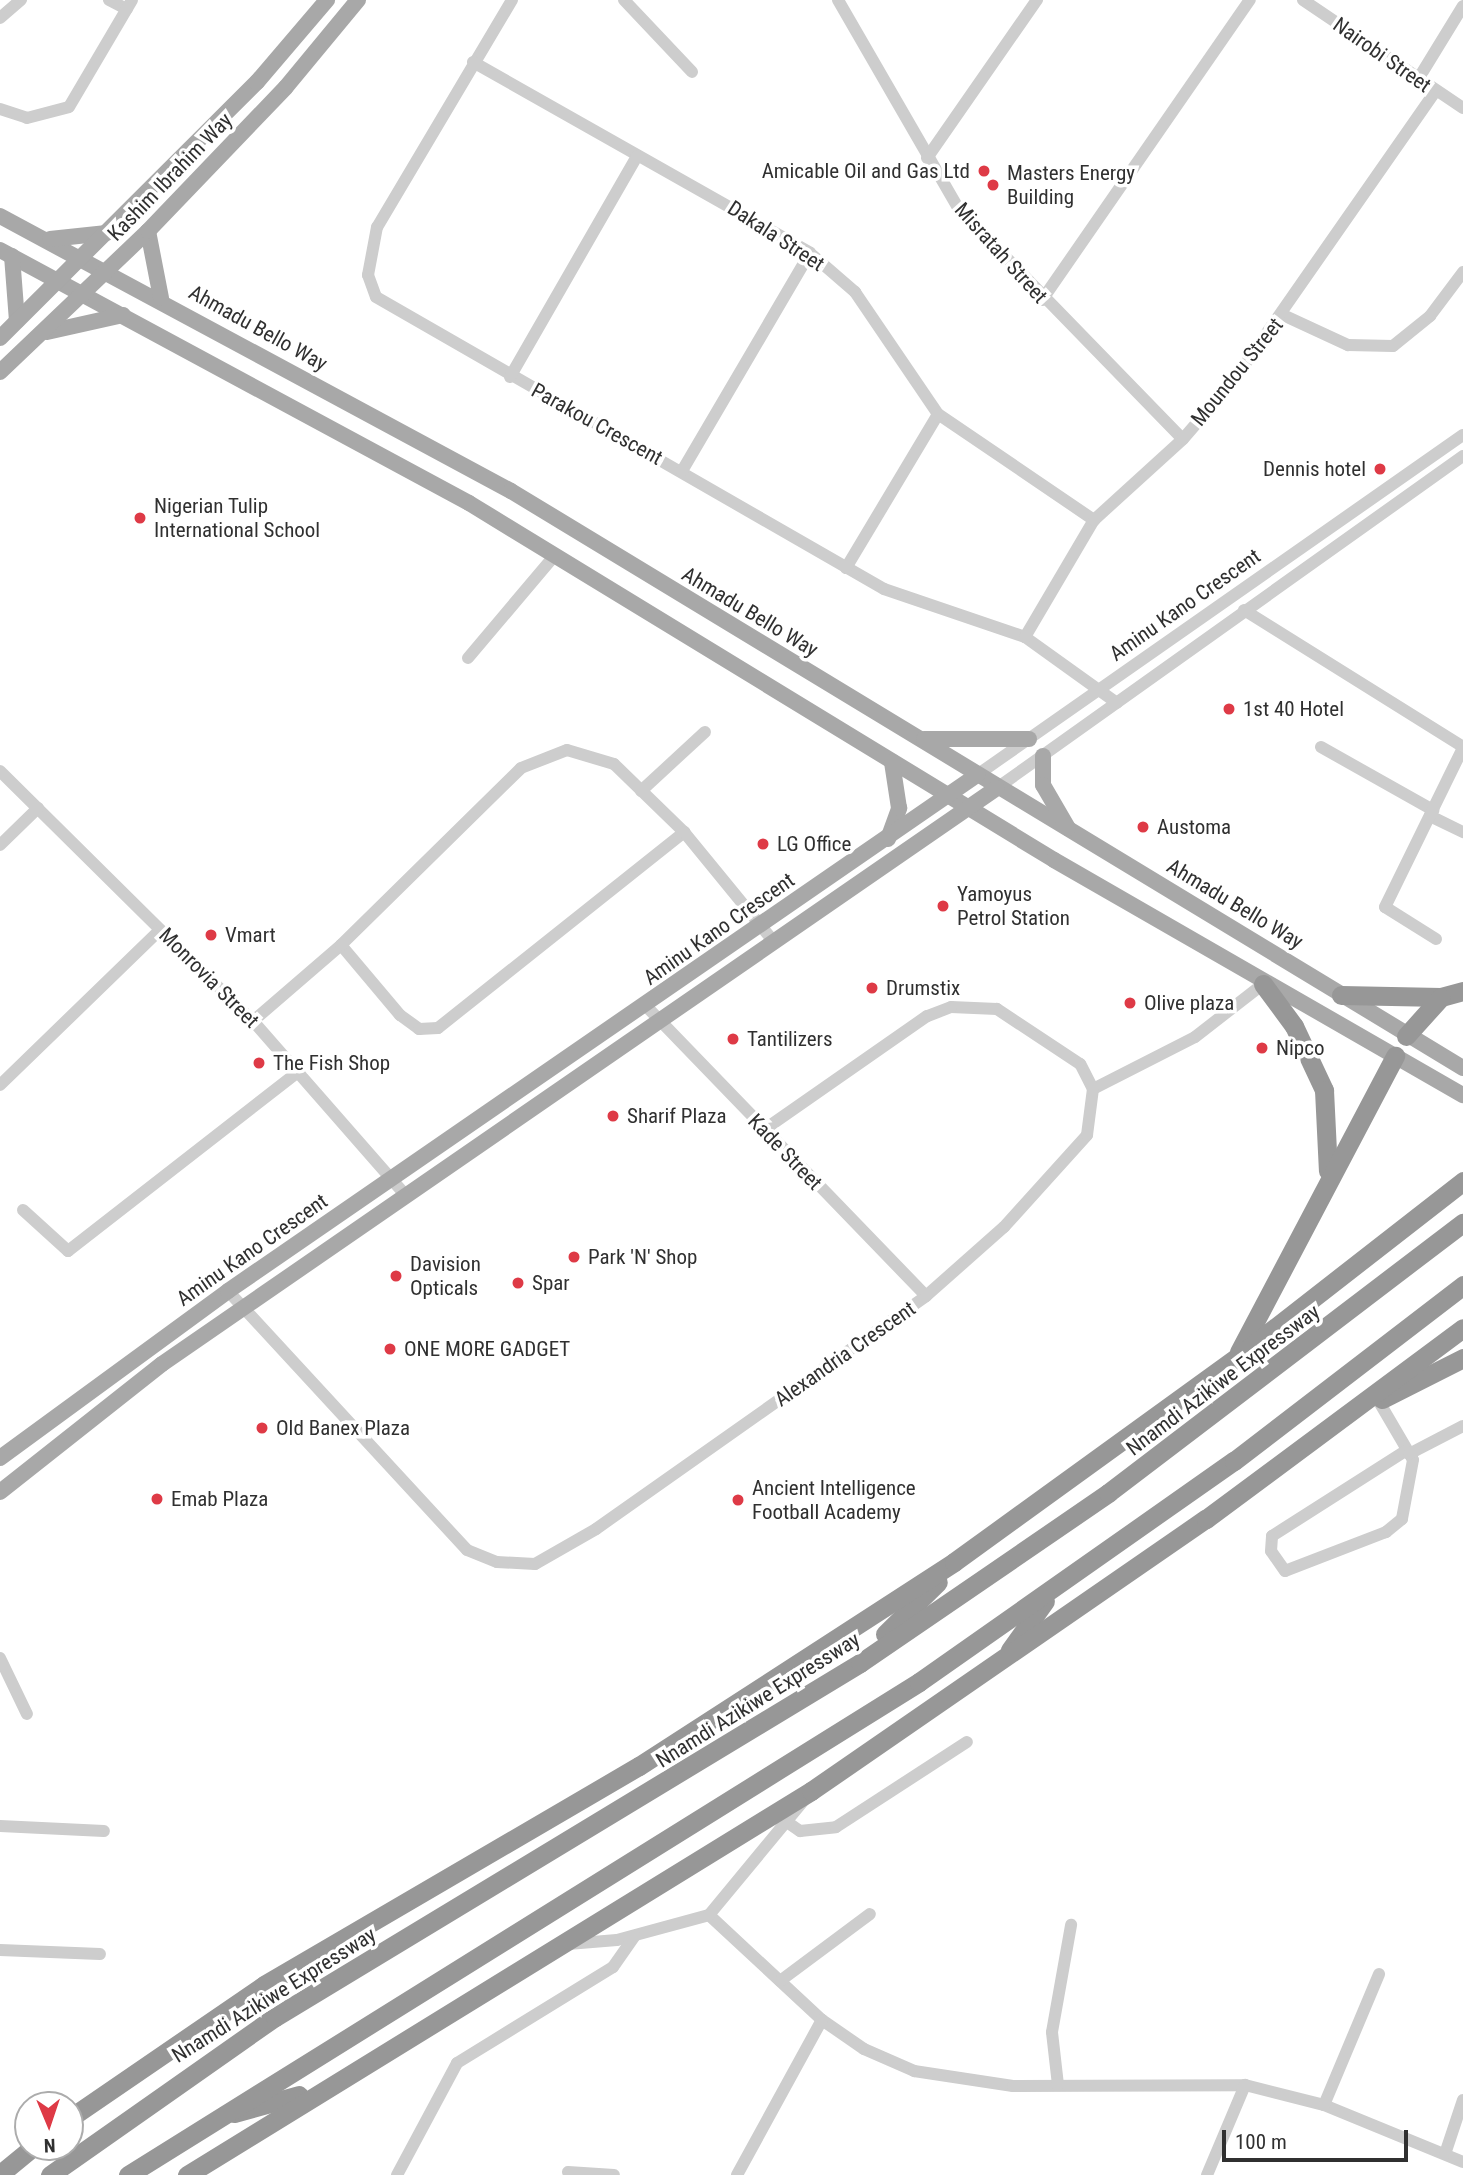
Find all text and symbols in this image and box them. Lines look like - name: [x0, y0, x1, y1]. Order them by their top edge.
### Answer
- street label: Nairobi Street: [1328, 12, 1436, 98]
- street label: Kashim Ibrahim Way: [103, 108, 237, 246]
- place label: Amicable Oil and Gas Ltd: [762, 158, 970, 184]
- place label: Masters Energy Building: [1007, 160, 1135, 210]
- marker: Amicable Oil and Gas Ltd: [976, 163, 992, 179]
- marker: Masters Energy Building: [985, 177, 1001, 193]
- street label: Dakala Street: [723, 195, 829, 277]
- street label: Misratah Street: [949, 197, 1053, 309]
- street label: Ahmadu Bello Way: [184, 280, 332, 376]
- street label: Moundou Street: [1186, 313, 1288, 431]
- street label: Parakou Crescent: [527, 378, 667, 470]
- place label: Dennis hotel: [1263, 456, 1366, 482]
- marker: Dennis hotel: [1372, 461, 1388, 477]
- place label: Nigerian Tulip International School: [154, 493, 320, 543]
- marker: Nigerian Tulip International School: [132, 510, 148, 526]
- street label: Aminu Kano Crescent: [1105, 544, 1265, 666]
- street label: Ahmadu Bello Way: [677, 562, 823, 662]
- place label: 1st 40 Hotel: [1243, 696, 1344, 722]
- marker: 1st 40 Hotel: [1221, 701, 1237, 717]
- place label: Austoma: [1157, 814, 1231, 840]
- marker: Austoma: [1135, 819, 1151, 835]
- place label: LG Office: [777, 831, 851, 857]
- marker: LG Office: [755, 836, 771, 852]
- street label: Ahmadu Bello Way: [1162, 854, 1308, 954]
- street label: Aminu Kano Crescent: [639, 868, 799, 990]
- place label: Yamoyus Petrol Station: [957, 881, 1070, 931]
- marker: Yamoyus Petrol Station: [935, 898, 951, 914]
- place label: Vmart: [225, 922, 276, 948]
- street label: Monrovia Street: [154, 923, 264, 1033]
- marker: Vmart: [203, 927, 219, 943]
- place label: Drumstix: [886, 975, 960, 1001]
- marker: Drumstix: [864, 980, 880, 996]
- place label: Olive plaza: [1144, 990, 1234, 1016]
- marker: Olive plaza: [1122, 995, 1138, 1011]
- place label: Tantilizers: [747, 1026, 833, 1052]
- marker: Tantilizers: [725, 1031, 741, 1047]
- place label: Nipco: [1276, 1035, 1324, 1061]
- marker: Nipco: [1254, 1040, 1270, 1056]
- place label: The Fish Shop: [273, 1050, 390, 1076]
- marker: The Fish Shop: [251, 1055, 267, 1071]
- place label: Sharif Plaza: [627, 1103, 727, 1129]
- marker: Sharif Plaza: [605, 1108, 621, 1124]
- street label: Kade Street: [743, 1109, 827, 1195]
- street label: Aminu Kano Crescent: [172, 1189, 332, 1311]
- place label: Park 'N' Shop: [588, 1244, 697, 1270]
- marker: Park 'N' Shop: [566, 1249, 582, 1265]
- place label: Davision Opticals: [410, 1251, 481, 1301]
- marker: Davision Opticals: [388, 1268, 404, 1284]
- place label: Spar: [532, 1270, 570, 1296]
- marker: Spar: [510, 1275, 526, 1291]
- street label: Alexandria Crescent: [770, 1296, 920, 1412]
- street label: Nnamdi Azikiwe Expressway: [1121, 1299, 1325, 1461]
- place label: ONE MORE GADGET: [404, 1336, 570, 1362]
- marker: ONE MORE GADGET: [382, 1341, 398, 1357]
- place label: Old Banex Plaza: [276, 1415, 410, 1441]
- marker: Old Banex Plaza: [254, 1420, 270, 1436]
- place label: Ancient Intelligence Football Academy: [752, 1475, 916, 1525]
- place label: Emab Plaza: [171, 1486, 268, 1512]
- marker: Emab Plaza: [149, 1491, 165, 1507]
- marker: Ancient Intelligence Football Academy: [730, 1492, 746, 1508]
- street label: Nnamdi Azikiwe Expressway: [651, 1627, 865, 1773]
- street label: Nnamdi Azikiwe Expressway: [167, 1922, 381, 2068]
- north arrow: [14, 2091, 84, 2161]
- scale bar: [1225, 2116, 1410, 2160]
- text: 100 m: [1235, 2130, 1287, 2154]
- text: N: [43, 2134, 56, 2157]

